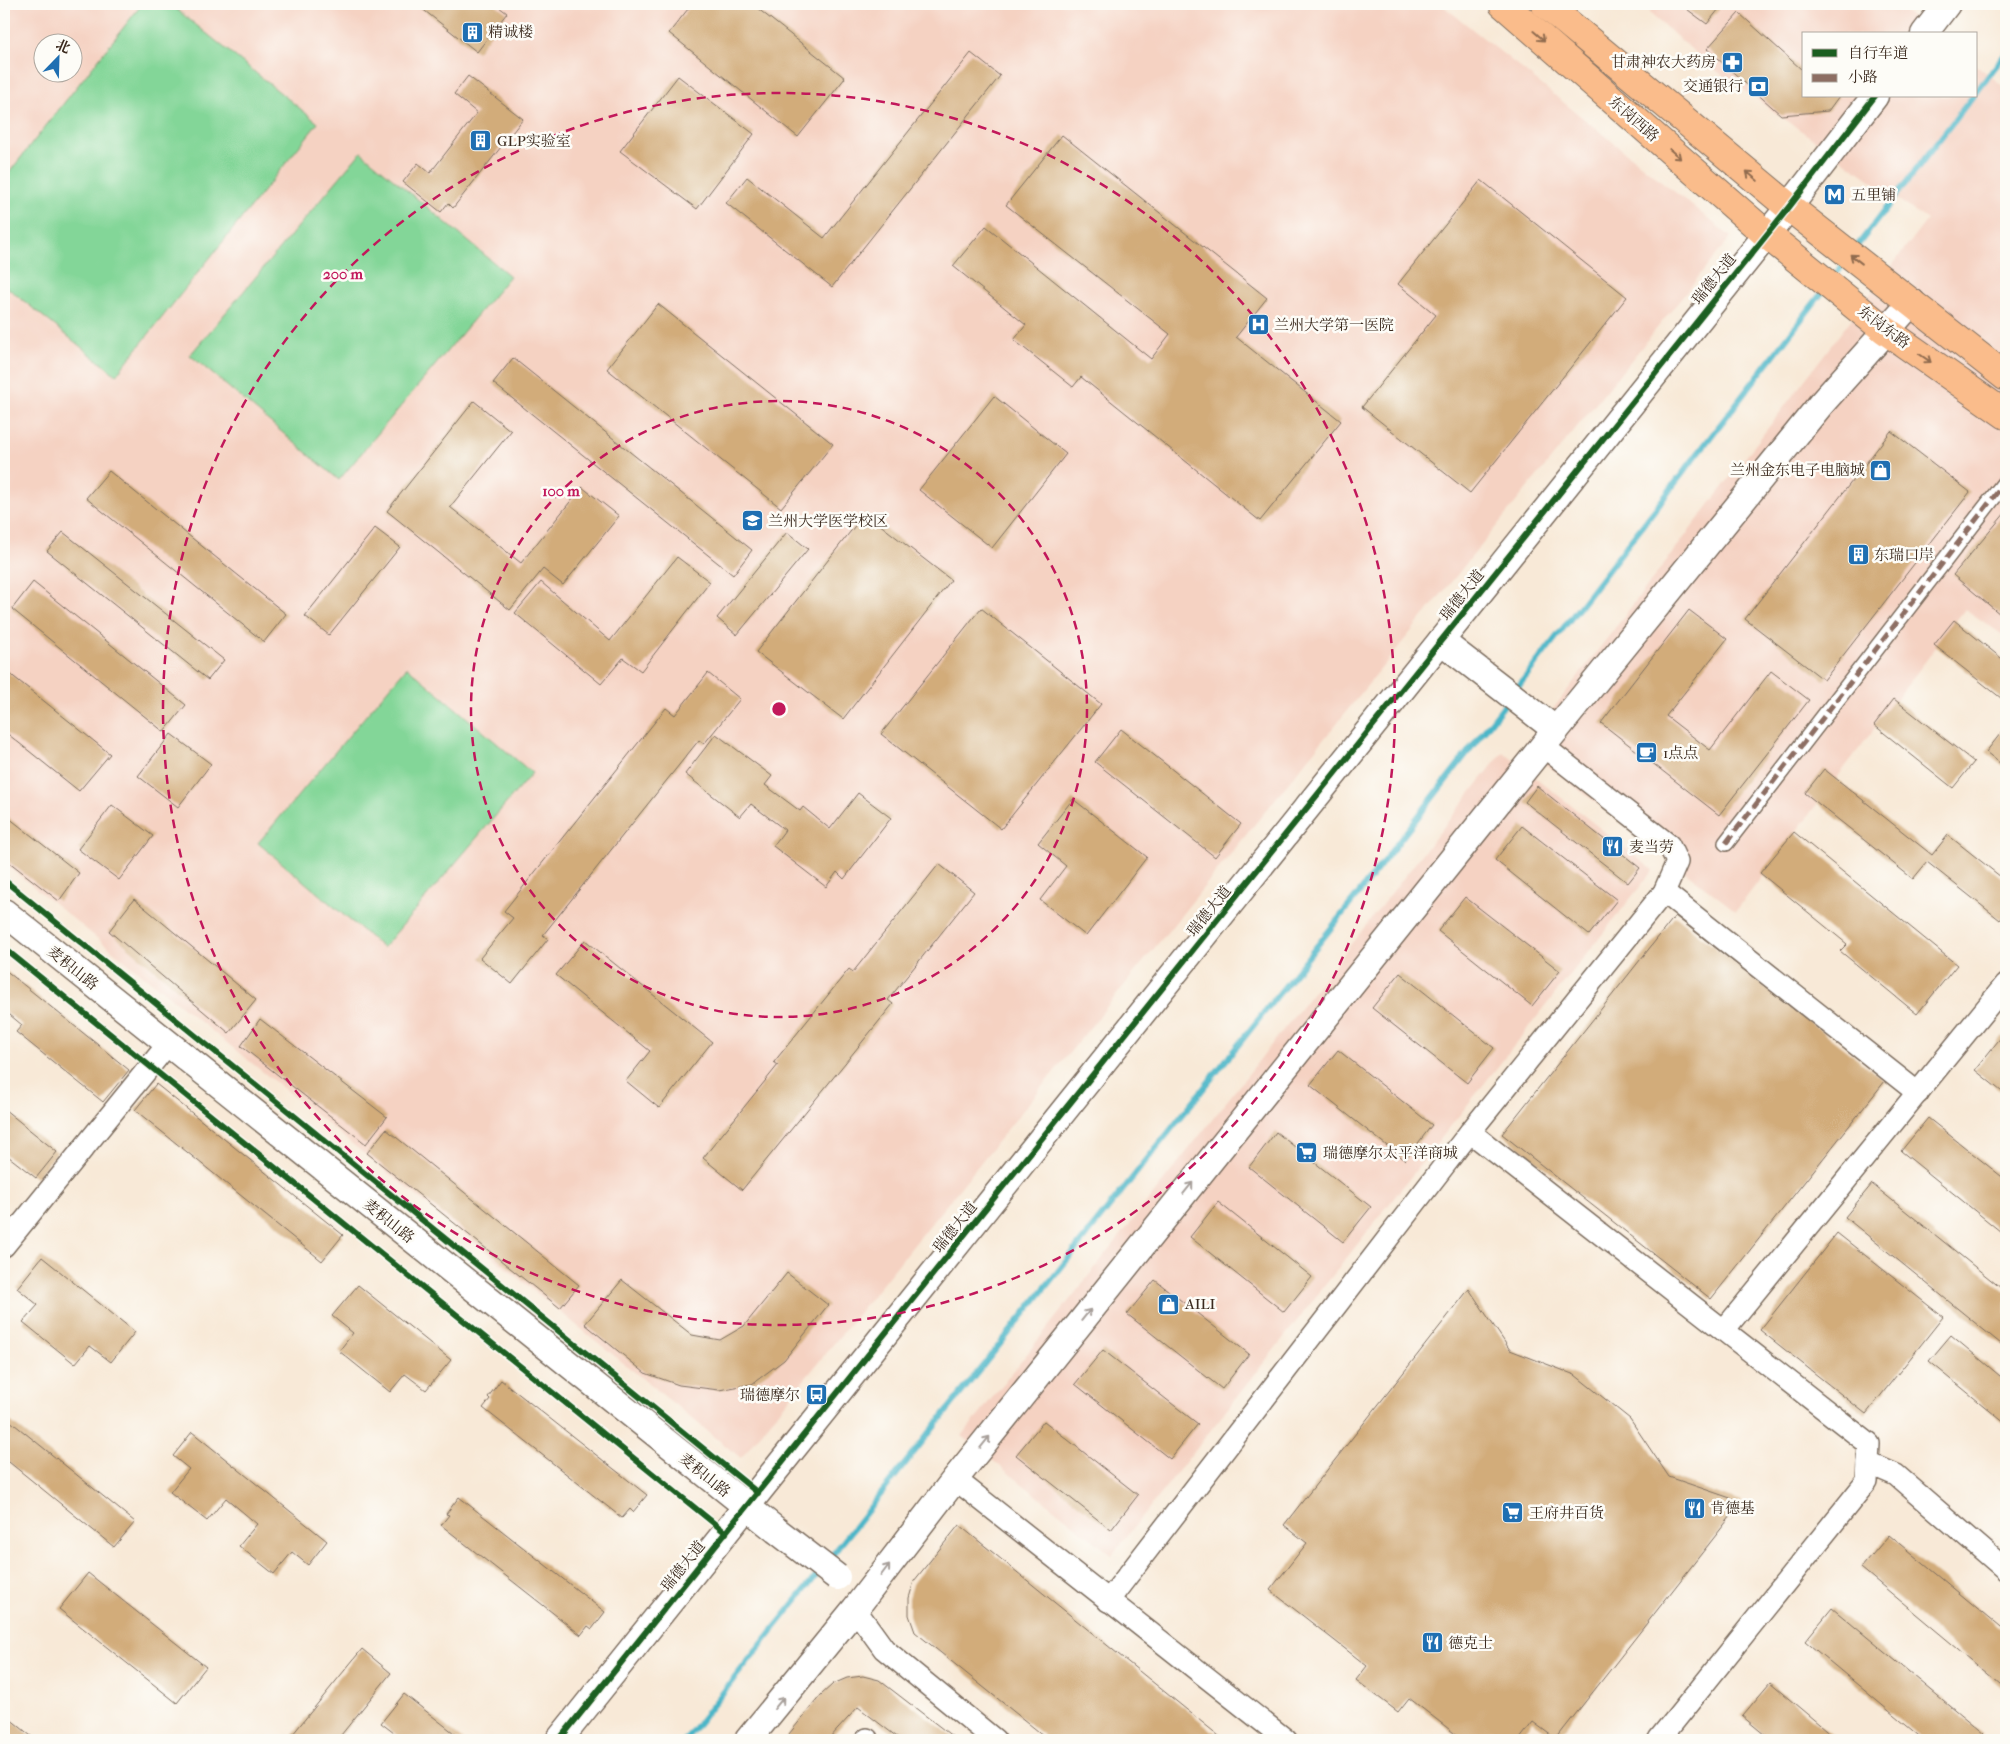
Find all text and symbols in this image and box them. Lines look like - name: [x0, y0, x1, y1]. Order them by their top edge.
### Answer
- building icon: 精诚楼: [460, 20, 484, 44]
- place label: 精诚楼: [488, 23, 533, 41]
- one-way arrow: [1533, 30, 1546, 42]
- north arrow: [32, 32, 82, 82]
- legend: [1802, 32, 1978, 98]
- text: 北: [53, 36, 73, 57]
- text: 自行车道: [1848, 44, 1908, 62]
- pharmacy icon: 甘肃神农大药房: [1720, 50, 1744, 74]
- place label: 甘肃神农大药房: [1611, 53, 1716, 71]
- text: 小路: [1848, 68, 1878, 86]
- bank icon: 交通银行: [1747, 74, 1771, 98]
- place label: 交通银行: [1683, 77, 1743, 95]
- street label: 东岗西路: [1605, 93, 1663, 145]
- building icon: GLP实验室: [469, 129, 493, 153]
- place label: GLP实验室: [497, 132, 571, 150]
- one-way arrow: [1668, 149, 1681, 160]
- one-way arrow: [1746, 170, 1759, 181]
- metro station icon: 五里铺: [1823, 183, 1847, 207]
- place label: 五里铺: [1851, 186, 1896, 204]
- street label: 瑞德大道: [1688, 250, 1740, 308]
- one-way arrow: [1850, 253, 1863, 264]
- text: 200 m: [323, 265, 363, 283]
- street label: 东岗东路: [1855, 302, 1913, 352]
- hospital icon: 兰州大学第一医院: [1246, 313, 1270, 337]
- place label: 兰州大学第一医院: [1274, 316, 1394, 334]
- one-way arrow: [1918, 353, 1932, 363]
- shop icon: 兰州金东电子电脑城: [1869, 458, 1893, 482]
- place label: 兰州金东电子电脑城: [1730, 461, 1865, 479]
- text: 100 m: [542, 482, 580, 500]
- school or university icon: 兰州大学医学校区: [740, 509, 764, 533]
- place label: 兰州大学医学校区: [768, 512, 888, 530]
- building icon: 东瑞口岸: [1846, 543, 1870, 567]
- place label: 东瑞口岸: [1874, 546, 1934, 564]
- street label: 瑞德大道: [1436, 566, 1488, 624]
- centre of rings: [770, 700, 788, 718]
- cafe icon: 1点点: [1635, 741, 1659, 765]
- place label: 1点点: [1663, 744, 1698, 762]
- restaurant icon: 麦当劳: [1601, 835, 1625, 859]
- place label: 麦当劳: [1629, 838, 1674, 856]
- street label: 瑞德大道: [1183, 882, 1235, 940]
- street label: 麦积山路: [44, 942, 102, 994]
- supermarket icon: 瑞德摩尔太平洋商城: [1295, 1141, 1319, 1165]
- place label: 瑞德摩尔太平洋商城: [1323, 1144, 1458, 1162]
- one-way arrow: [1183, 1181, 1193, 1195]
- street label: 麦积山路: [360, 1195, 418, 1247]
- street label: 瑞德大道: [929, 1198, 981, 1256]
- shop icon: AILI: [1157, 1292, 1181, 1316]
- place label: AILI: [1184, 1295, 1216, 1313]
- one-way arrow: [1081, 1309, 1092, 1322]
- bus stop icon: 瑞德摩尔: [804, 1383, 828, 1407]
- place label: 瑞德摩尔: [740, 1386, 800, 1404]
- one-way arrow: [979, 1436, 990, 1449]
- street label: 麦积山路: [676, 1449, 734, 1501]
- restaurant icon: 肯德基: [1682, 1496, 1706, 1520]
- place label: 肯德基: [1710, 1499, 1755, 1517]
- supermarket icon: 王府井百货: [1501, 1501, 1525, 1525]
- place label: 王府井百货: [1529, 1504, 1604, 1522]
- street label: 瑞德大道: [657, 1537, 709, 1595]
- one-way arrow: [880, 1563, 890, 1577]
- restaurant icon: 德克士: [1420, 1631, 1444, 1655]
- place label: 德克士: [1448, 1634, 1493, 1652]
- one-way arrow: [773, 1696, 784, 1709]

